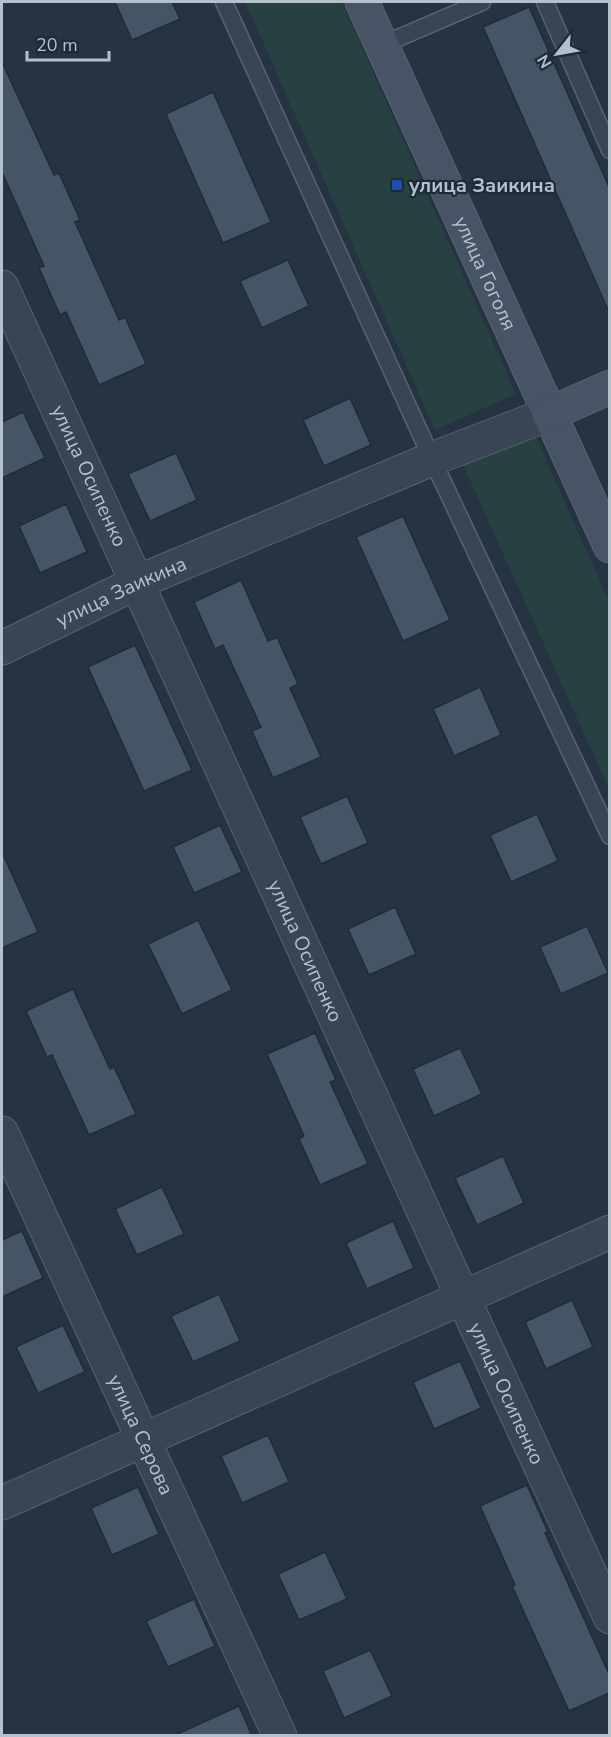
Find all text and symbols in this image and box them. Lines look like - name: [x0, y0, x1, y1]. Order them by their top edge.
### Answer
- scale bar: [27, 24, 110, 62]
- north arrow: [527, 24, 587, 84]
- text: 20 m: [36, 33, 78, 57]
- text: N: [532, 50, 558, 72]
- place label: улица Заикина: [409, 172, 555, 199]
- marker: улица Заикина: [390, 178, 404, 192]
- street label: улица Гоголя: [448, 212, 523, 335]
- street label: улица Осипенко: [45, 400, 134, 551]
- street label: улица Заикина: [51, 550, 190, 633]
- street label: улица Осипенко: [262, 875, 350, 1026]
- street label: улица Осипенко: [462, 1318, 551, 1469]
- street label: улица Серова: [102, 1370, 180, 1499]

